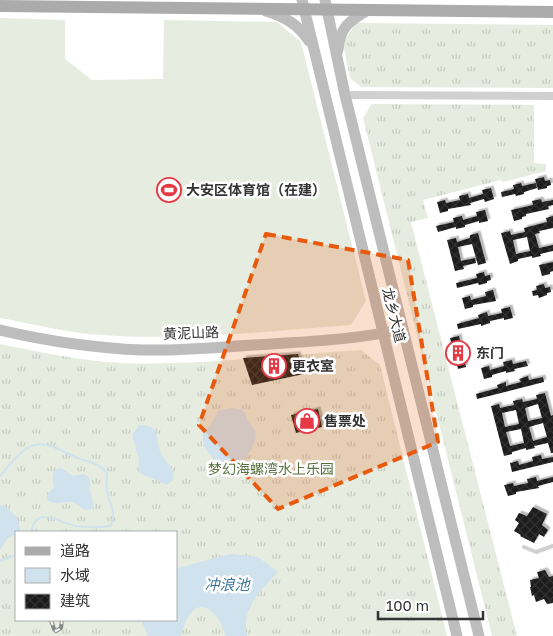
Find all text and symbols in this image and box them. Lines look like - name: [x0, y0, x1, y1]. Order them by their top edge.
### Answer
- sports icon: 大安区体育馆（在建）: [156, 177, 182, 203]
- place label: 大安区体育馆（在建）: [186, 181, 326, 198]
- street label: 龙乡大道: [379, 286, 410, 344]
- street label: 黄泥山路: [163, 323, 219, 342]
- building icon: 东门: [445, 340, 471, 366]
- place label: 东门: [476, 344, 504, 361]
- building icon: 更衣室: [261, 353, 287, 379]
- place label: 更衣室: [292, 357, 334, 374]
- shop icon: 售票处: [294, 408, 320, 434]
- place label: 售票处: [324, 412, 366, 429]
- park label: 梦幻海螺湾水上乐园: [208, 460, 334, 477]
- legend: [15, 531, 178, 621]
- text: 道路: [60, 541, 90, 559]
- text: 水域: [60, 566, 90, 584]
- water label: 冲浪池: [204, 575, 251, 593]
- scale bar: [378, 588, 483, 620]
- text: 建筑: [60, 591, 90, 609]
- text: 100 m: [386, 596, 429, 614]

